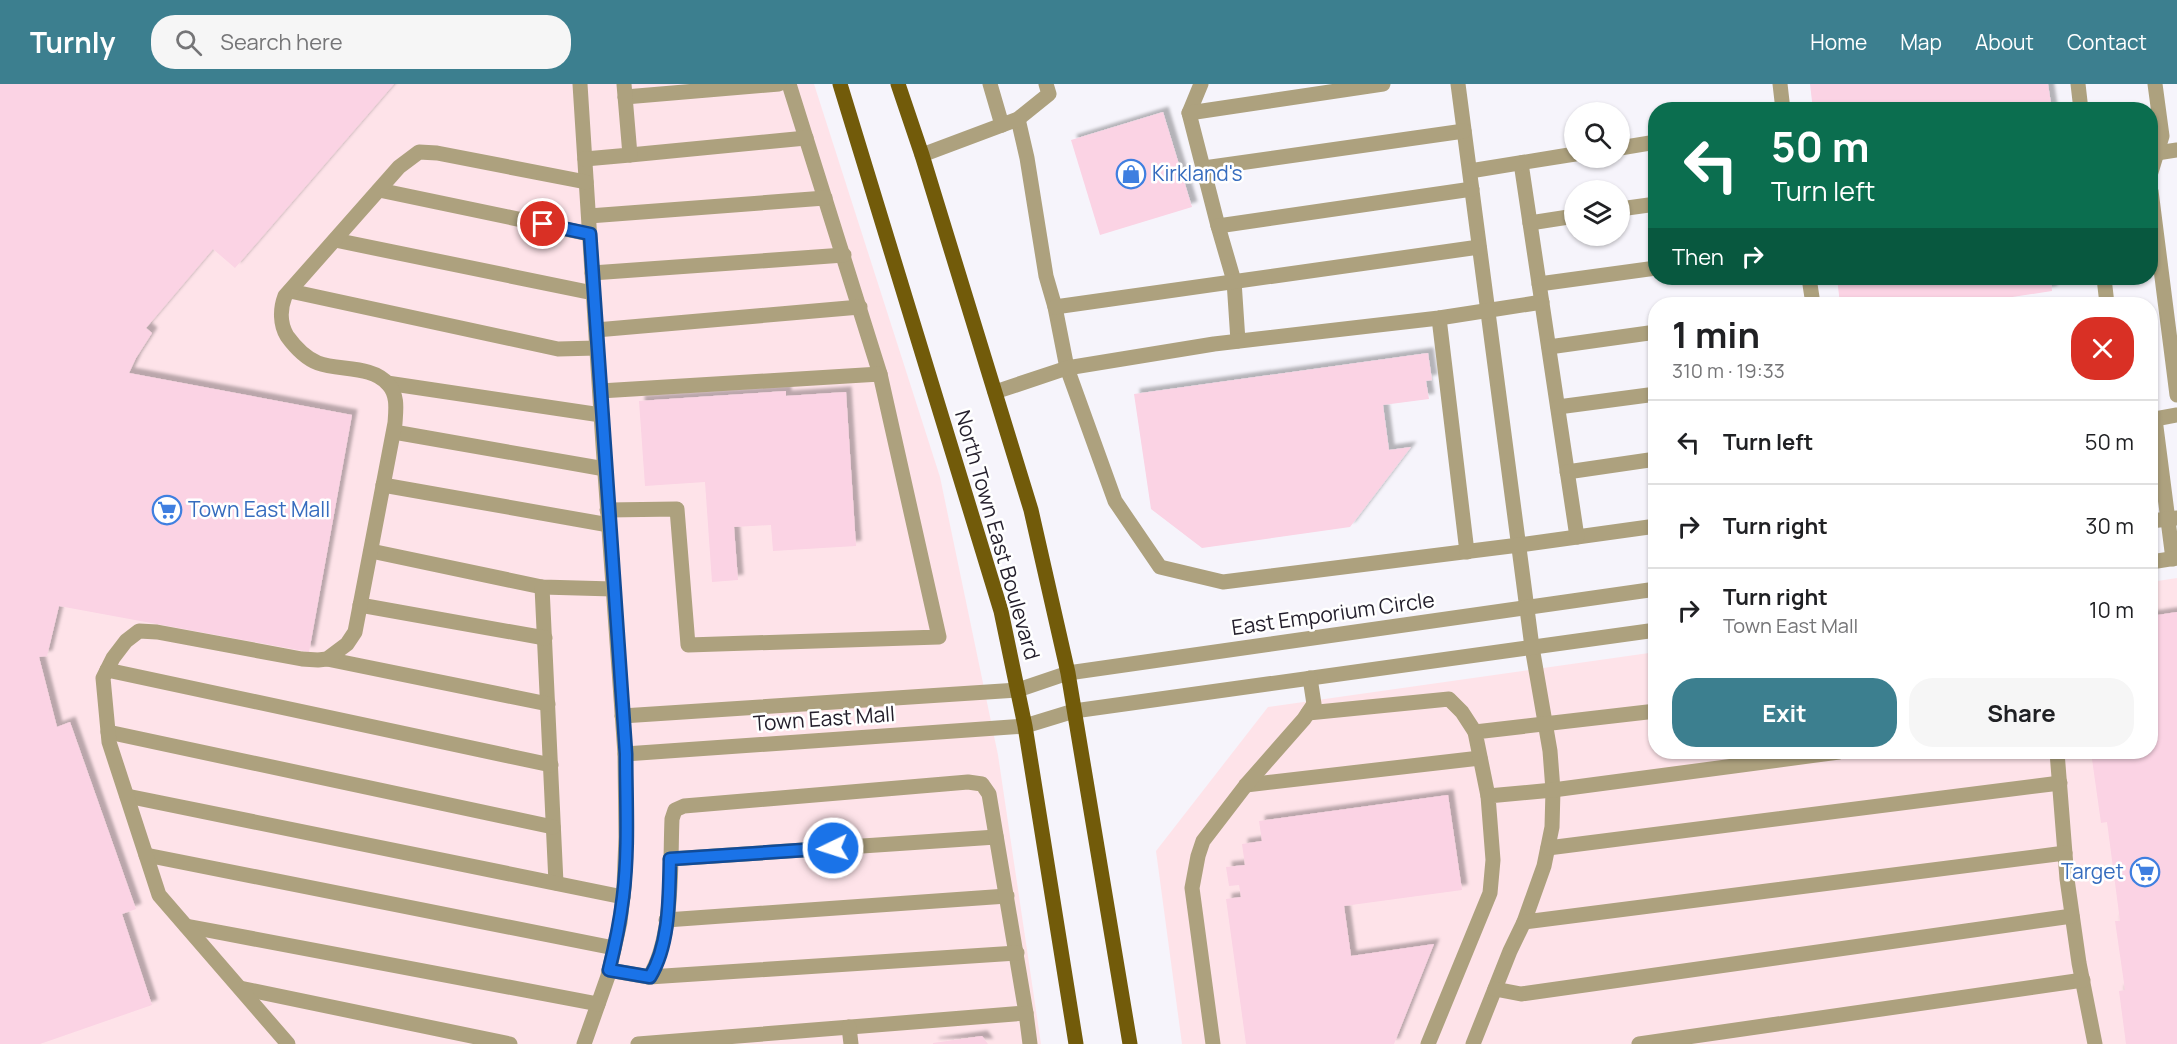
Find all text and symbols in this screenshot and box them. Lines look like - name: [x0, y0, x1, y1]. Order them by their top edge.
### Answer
- search box: [151, 15, 571, 69]
- text: Turnly: [30, 23, 115, 61]
- icon: search: [172, 26, 205, 59]
- text: Search here: [220, 27, 343, 57]
- text: Home: [1810, 28, 1867, 56]
- text: Map: [1900, 28, 1942, 56]
- text: About: [1975, 28, 2034, 56]
- text: Contact: [2067, 28, 2147, 56]
- map controls: [1564, 102, 1630, 246]
- button: search: [1564, 102, 1630, 168]
- text: 50 m: [1771, 117, 1869, 175]
- icon: left: [1672, 126, 1750, 204]
- shop icon: Kirkland's: [1115, 158, 1147, 190]
- place label: Kirkland's: [1152, 159, 1243, 187]
- text: Turn left: [1771, 172, 1875, 209]
- button: layers: [1564, 180, 1630, 246]
- pin: [517, 198, 568, 249]
- icon: arrive: [526, 207, 559, 240]
- icon: right: [1736, 240, 1769, 273]
- text: Then: [1672, 242, 1724, 272]
- text: 1 min: [1672, 310, 1760, 359]
- button: close: [2071, 317, 2134, 380]
- text: 310 m · 19:33: [1672, 357, 1785, 384]
- street label: North Town East Boulevard: [949, 407, 1047, 663]
- icon: left: [1672, 426, 1705, 459]
- text: Turn left: [1723, 427, 1813, 457]
- text: 50 m: [2085, 427, 2134, 457]
- supermarket icon: Town East Mall: [151, 494, 183, 526]
- place label: Town East Mall: [188, 495, 330, 523]
- icon: right: [1672, 510, 1705, 543]
- text: Turn right: [1723, 511, 1828, 541]
- text: 30 m: [2085, 511, 2134, 541]
- text: Turn right: [1723, 582, 1828, 612]
- street label: East Emporium Circle: [1230, 585, 1436, 641]
- icon: right: [1672, 594, 1705, 627]
- text: 10 m: [2089, 595, 2134, 625]
- text: Town East Mall: [1723, 612, 1858, 639]
- button: Exit: [1672, 678, 1897, 747]
- button: Share: [1909, 678, 2134, 747]
- street label: Town East Mall: [752, 699, 896, 737]
- position arrow: [801, 816, 865, 880]
- supermarket icon: Target: [2129, 856, 2161, 888]
- place label: Target: [2061, 857, 2124, 885]

